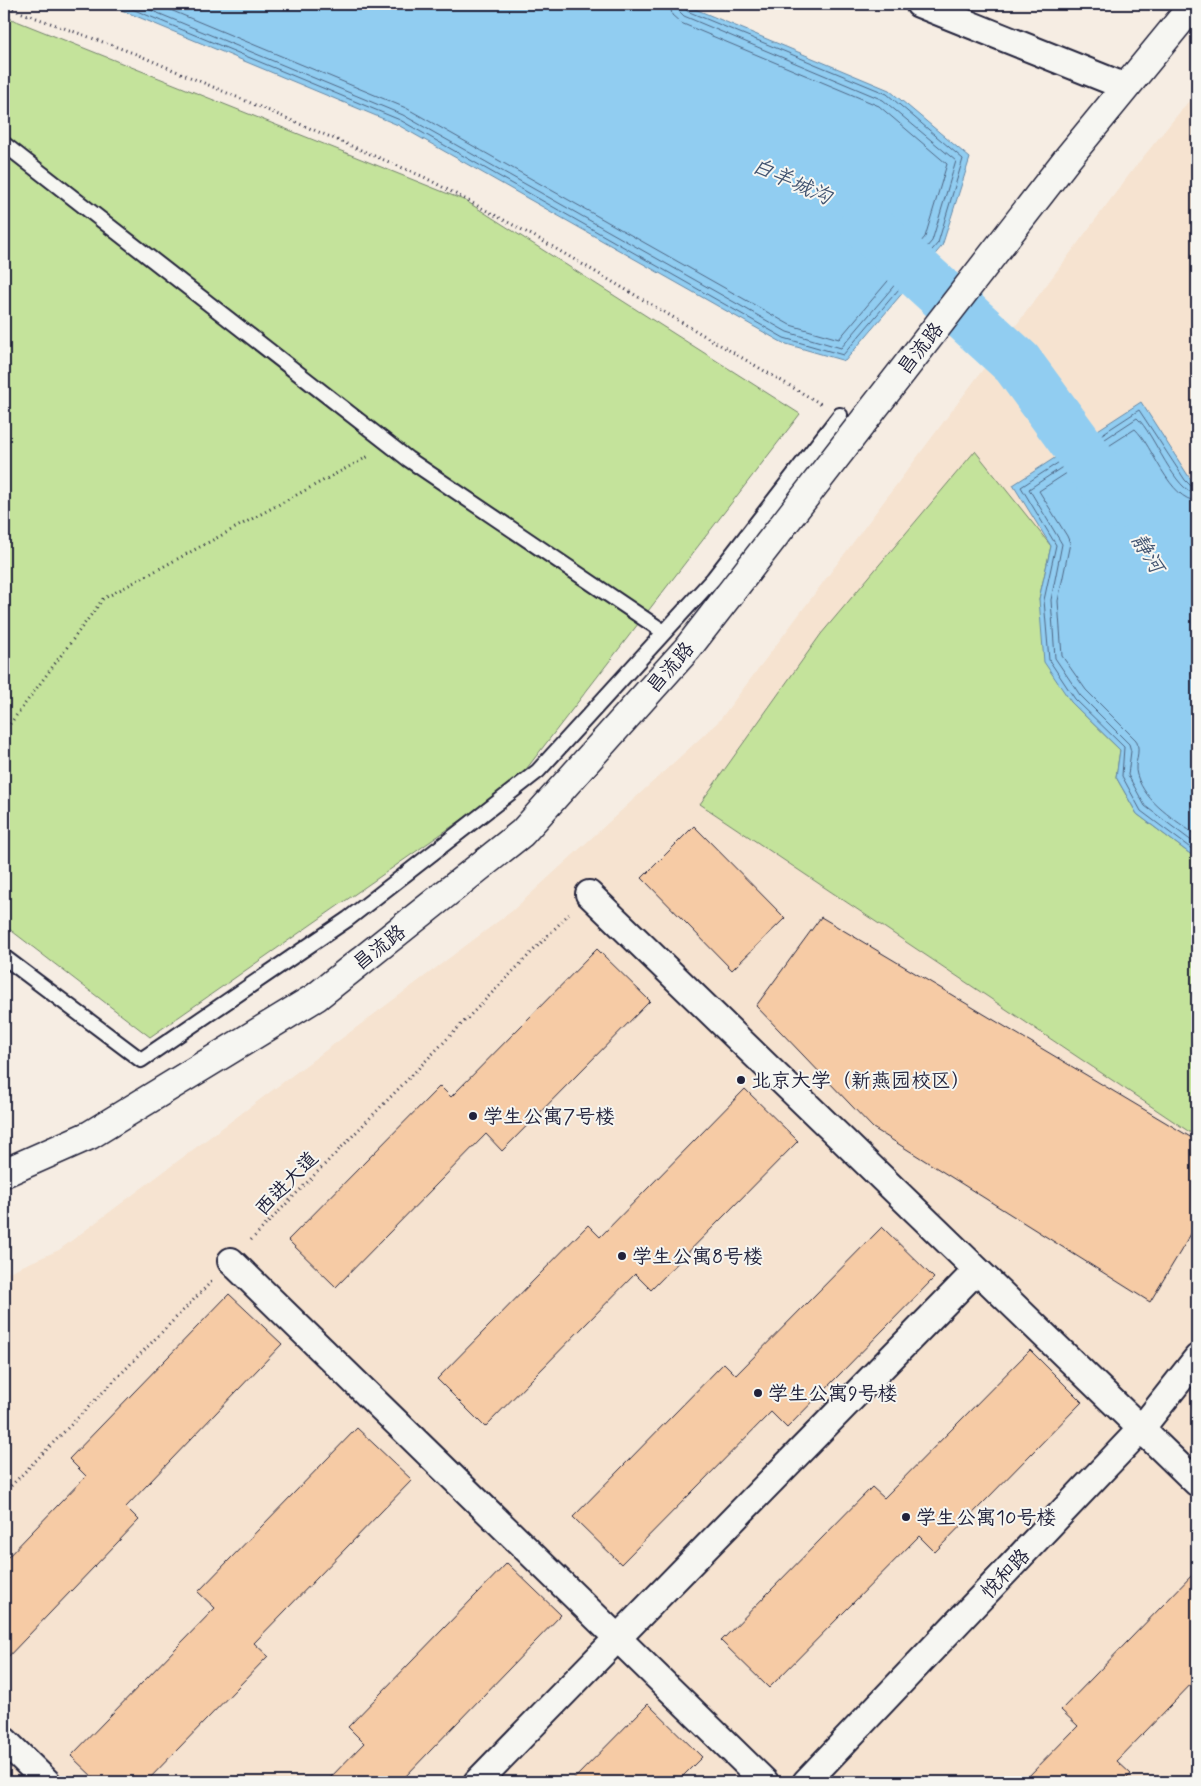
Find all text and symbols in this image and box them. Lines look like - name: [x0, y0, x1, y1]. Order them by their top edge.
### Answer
- water label: 白羊城沟: [748, 152, 837, 213]
- street label: 昌流路: [892, 316, 951, 381]
- water label: 静河: [1124, 528, 1172, 581]
- street label: 昌流路: [641, 636, 702, 699]
- street label: 昌流路: [348, 918, 413, 977]
- place label: 北京大学（新燕园校区）: [751, 1068, 971, 1095]
- marker: 北京大学（新燕园校区）: [735, 1074, 747, 1086]
- place label: 学生公寓7号楼: [483, 1104, 615, 1131]
- marker: 学生公寓7号楼: [467, 1110, 479, 1122]
- street label: 西进大道: [250, 1146, 325, 1222]
- place label: 学生公寓8号楼: [632, 1244, 763, 1271]
- marker: 学生公寓8号楼: [616, 1250, 628, 1262]
- place label: 学生公寓9号楼: [768, 1381, 898, 1408]
- marker: 学生公寓9号楼: [752, 1387, 764, 1399]
- place label: 学生公寓10号楼: [916, 1505, 1056, 1532]
- marker: 学生公寓10号楼: [900, 1511, 912, 1523]
- street label: 悦和路: [976, 1542, 1037, 1605]

